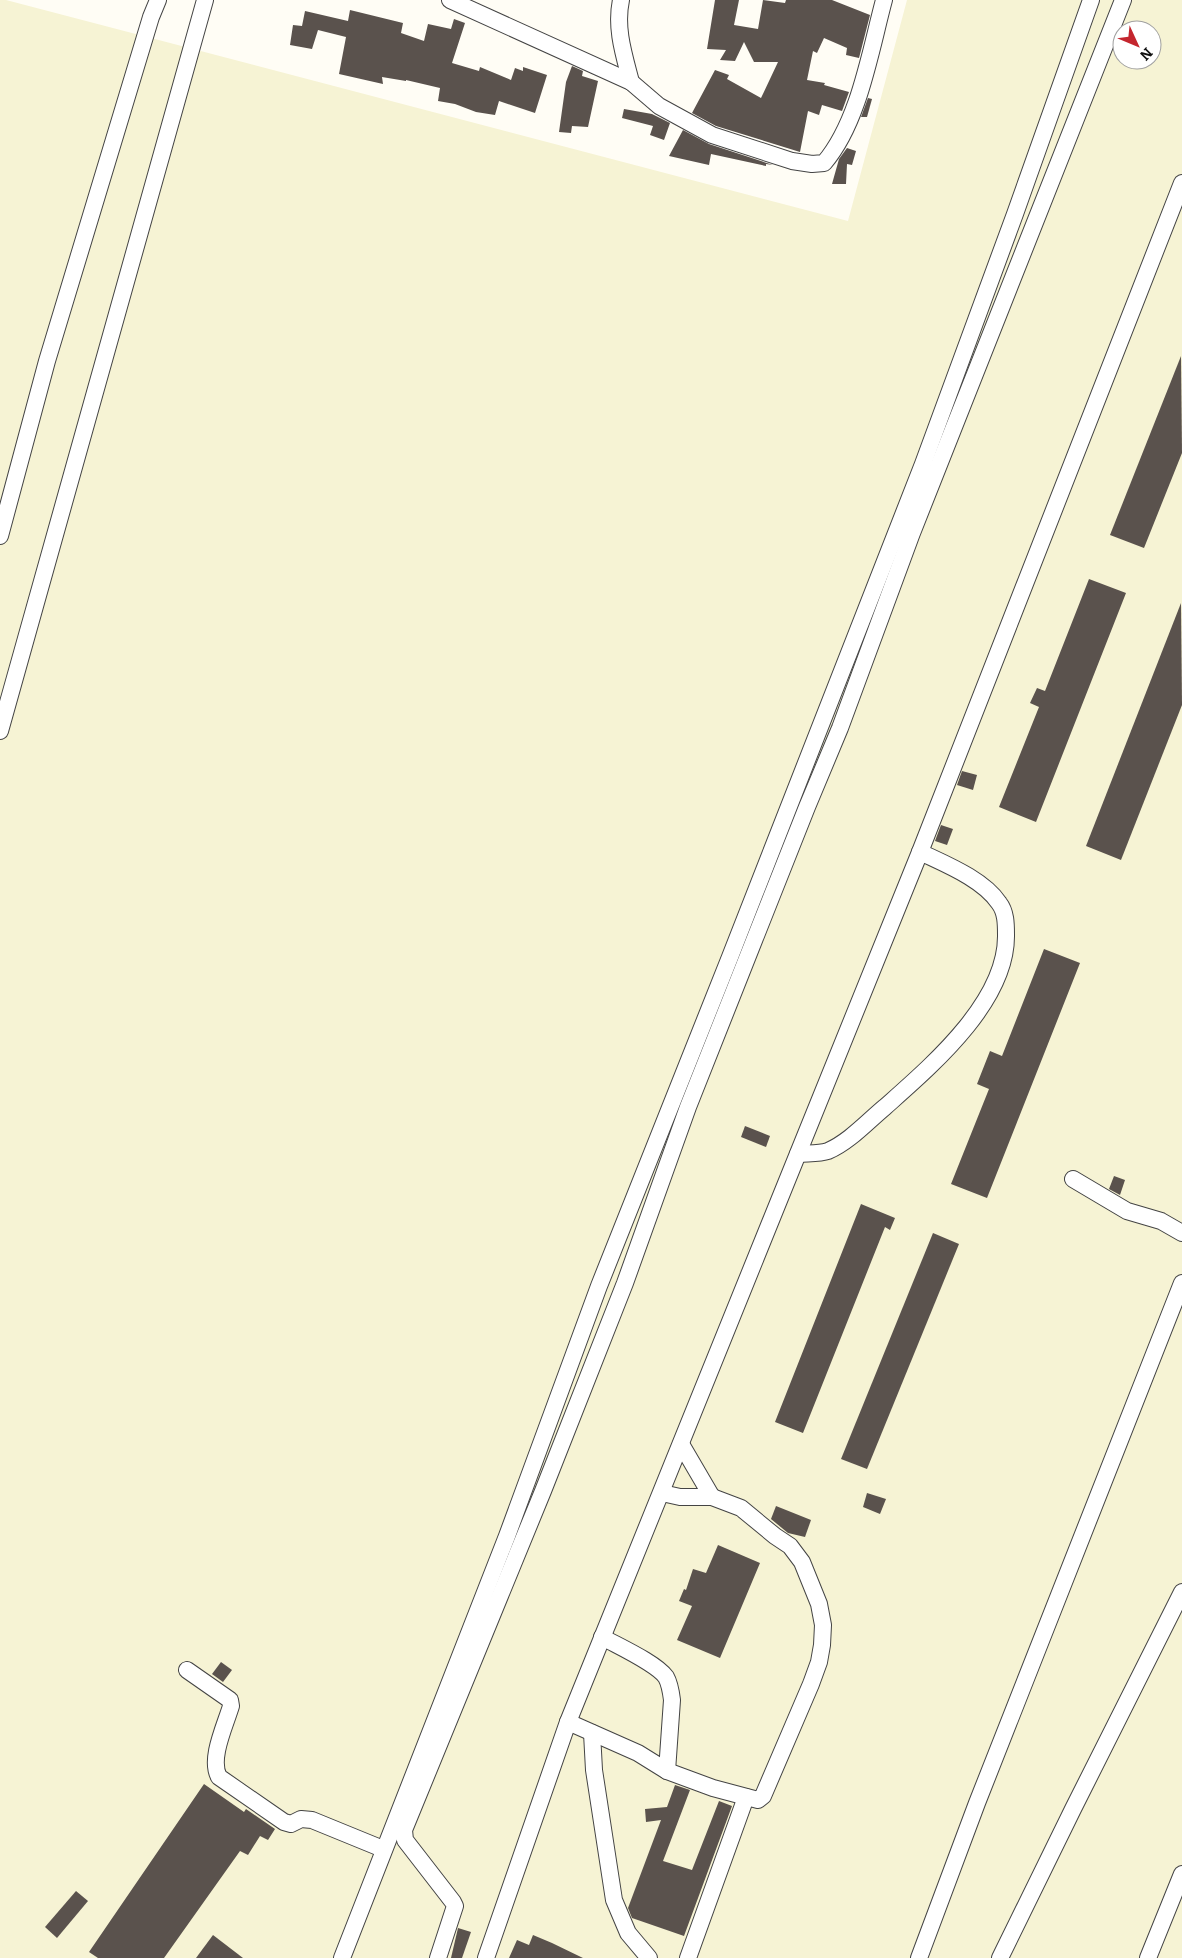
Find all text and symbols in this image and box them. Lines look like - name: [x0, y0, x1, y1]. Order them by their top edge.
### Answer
- north arrow: [1112, 20, 1162, 70]
- text: N: [1136, 44, 1156, 64]

